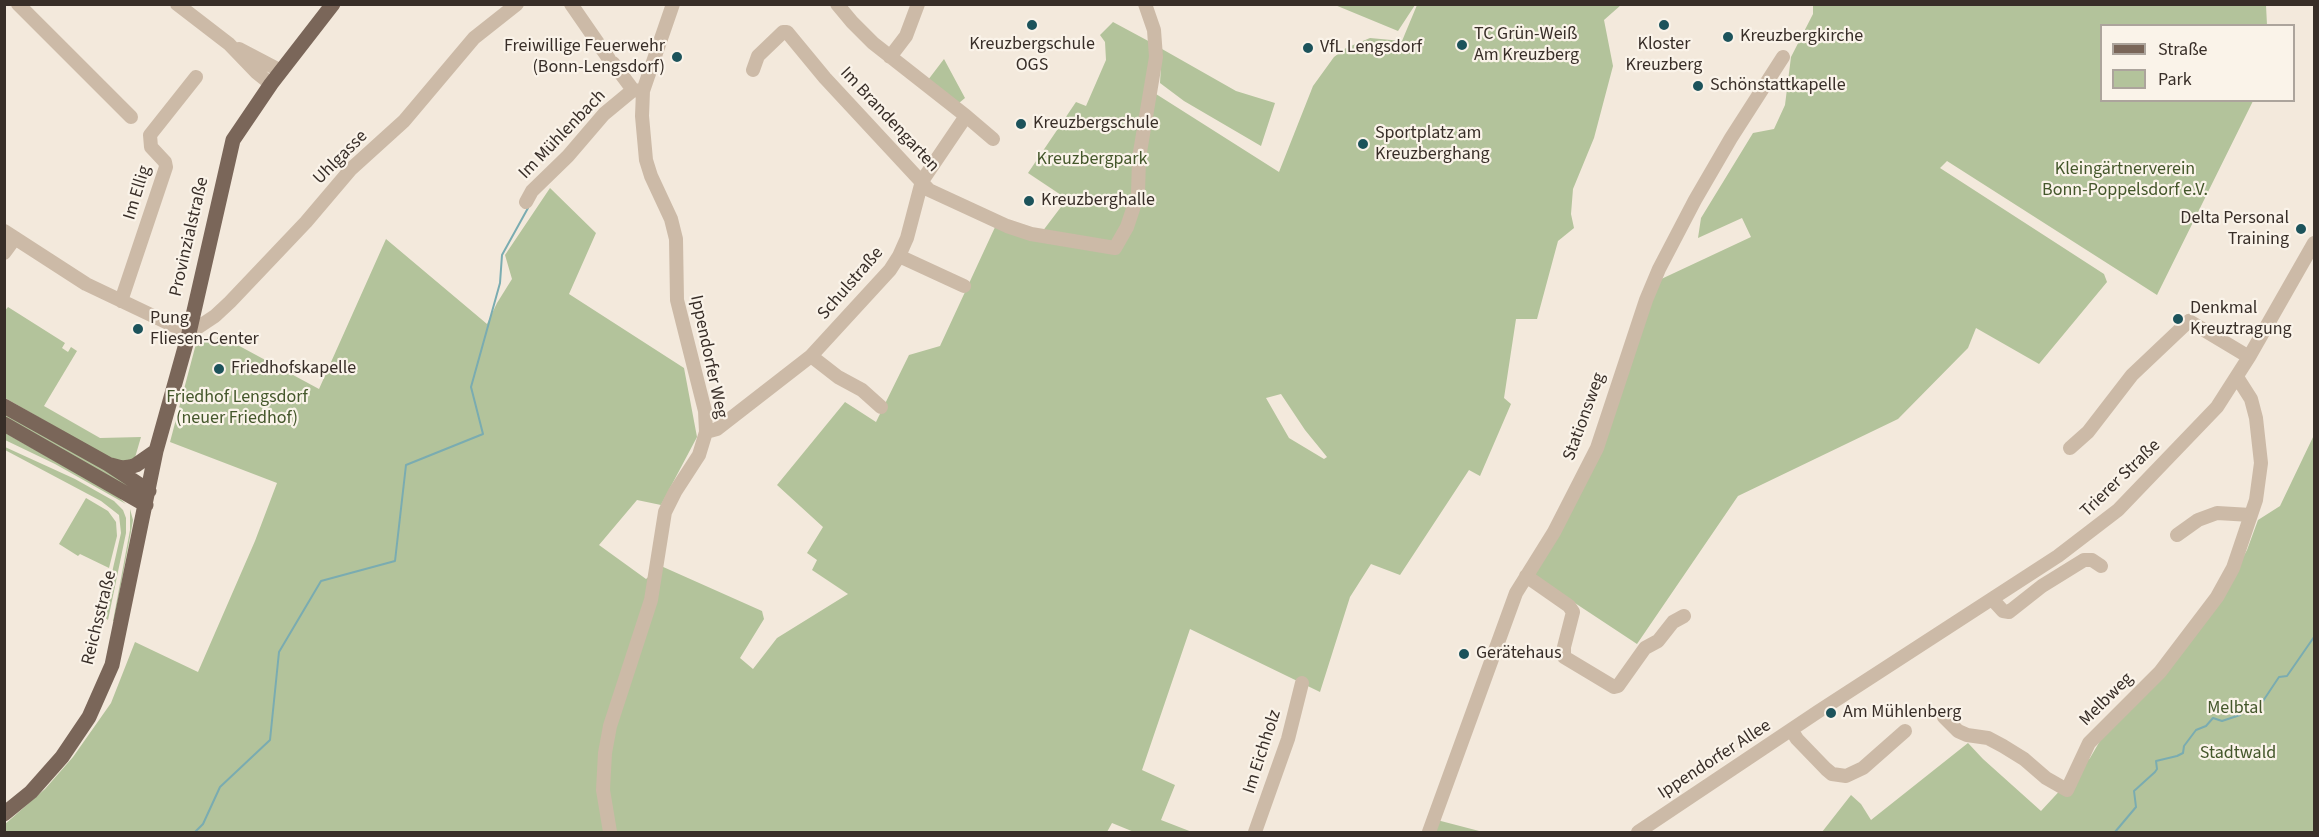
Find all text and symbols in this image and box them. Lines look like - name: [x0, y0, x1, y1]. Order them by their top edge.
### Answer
- marker: Kreuzbergschule OGS: [1025, 18, 1039, 32]
- marker: Kloster Kreuzberg: [1657, 18, 1671, 32]
- place label: TC Grün-Weiß Am Kreuzberg: [1474, 24, 1579, 66]
- legend: [2100, 24, 2295, 102]
- place label: Kreuzbergkirche: [1740, 26, 1863, 48]
- marker: Kreuzbergkirche: [1721, 30, 1735, 44]
- place label: Kreuzbergschule OGS: [969, 34, 1095, 76]
- place label: Kloster Kreuzberg: [1626, 34, 1702, 76]
- place label: Freiwillige Feuerwehr (Bonn-Lengsdorf): [504, 36, 665, 78]
- place label: VfL Lengsdorf: [1320, 37, 1422, 59]
- text: Straße: [2158, 37, 2207, 62]
- marker: TC Grün-Weiß Am Kreuzberg: [1455, 38, 1469, 52]
- marker: VfL Lengsdorf: [1301, 41, 1315, 55]
- marker: Freiwillige Feuerwehr (Bonn-Lengsdorf): [670, 50, 684, 64]
- street label: Im Brandengarten: [835, 63, 943, 177]
- text: Park: [2158, 67, 2192, 92]
- place label: Schönstattkapelle: [1710, 75, 1846, 97]
- marker: Schönstattkapelle: [1691, 79, 1705, 93]
- street label: Im Mühlenbach: [515, 86, 611, 184]
- place label: Kreuzbergschule: [1033, 113, 1159, 135]
- marker: Kreuzbergschule: [1014, 117, 1028, 131]
- place label: Sportplatz am Kreuzberghang: [1375, 123, 1490, 166]
- street label: Uhlgasse: [309, 126, 373, 190]
- marker: Sportplatz am Kreuzberghang: [1356, 137, 1370, 151]
- park label: Kreuzbergpark: [1037, 149, 1147, 171]
- park label: Kleingärtnerverein Bonn-Poppelsdorf e.V.: [2042, 159, 2208, 201]
- street label: Im Ellig: [120, 163, 156, 223]
- street label: Provinzialstraße: [166, 175, 214, 299]
- place label: Kreuzberghalle: [1041, 190, 1155, 212]
- marker: Kreuzberghalle: [1022, 194, 1036, 208]
- place label: Delta Personal Training: [2180, 208, 2289, 250]
- marker: Delta Personal Training: [2294, 222, 2308, 236]
- street label: Schulstraße: [814, 243, 888, 325]
- street label: Ippendorfer Weg: [684, 293, 732, 421]
- place label: Denkmal Kreuztragung: [2190, 298, 2292, 340]
- place label: Pung Fliesen-Center: [150, 308, 259, 350]
- marker: Denkmal Kreuztragung: [2171, 312, 2185, 326]
- marker: Pung Fliesen-Center: [131, 322, 145, 336]
- place label: Friedhofskapelle: [231, 358, 356, 380]
- marker: Friedhofskapelle: [212, 362, 226, 376]
- street label: Stationsweg: [1559, 370, 1611, 464]
- park label: Friedhof Lengsdorf (neuer Friedhof): [166, 387, 308, 430]
- street label: Trierer Straße: [2077, 436, 2165, 522]
- street label: Reichsstraße: [78, 569, 122, 667]
- place label: Gerätehaus: [1476, 643, 1562, 665]
- marker: Gerätehaus: [1457, 647, 1471, 661]
- street label: Melbweg: [2076, 669, 2138, 731]
- park label: Melbtal: [2207, 698, 2263, 720]
- place label: Am Mühlenberg: [1843, 702, 1961, 724]
- marker: Am Mühlenberg: [1824, 706, 1838, 720]
- street label: Im Eichholz: [1239, 707, 1287, 797]
- street label: Ippendorfer Allee: [1655, 716, 1775, 804]
- park label: Stadtwald: [2200, 743, 2276, 765]

